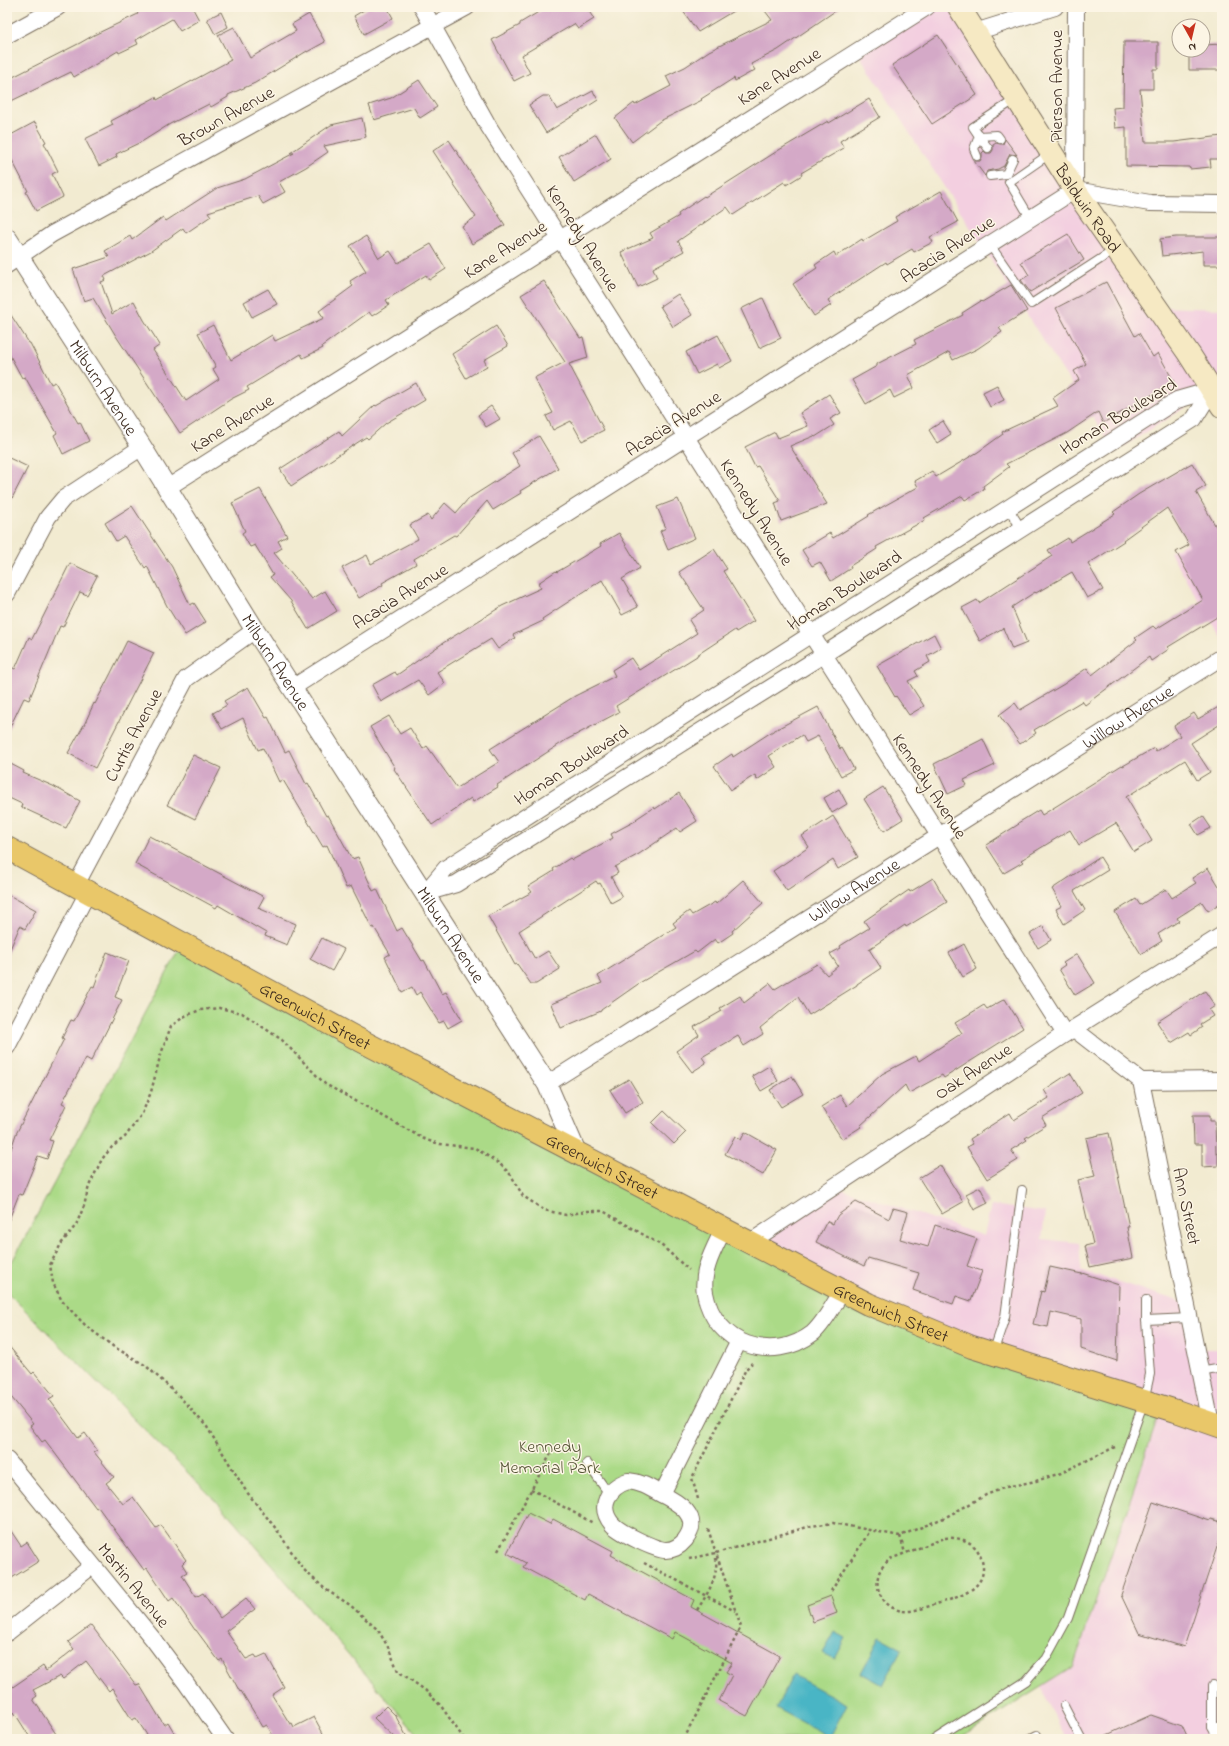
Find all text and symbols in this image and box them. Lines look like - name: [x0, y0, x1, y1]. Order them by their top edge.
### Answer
- north arrow: [1171, 18, 1211, 58]
- street label: Pierson Avenue: [1045, 29, 1071, 142]
- text: N: [1187, 38, 1197, 55]
- street label: Kane Avenue: [733, 41, 827, 114]
- street label: Brown Avenue: [173, 80, 280, 155]
- street label: Baldwin Road: [1046, 159, 1126, 259]
- street label: Kennedy Avenue: [538, 181, 625, 298]
- street label: Acacia Avenue: [896, 210, 1001, 291]
- street label: Kane Avenue: [459, 214, 553, 287]
- street label: Milburn Avenue: [61, 335, 143, 443]
- street label: Homan Boulevard: [1056, 373, 1182, 463]
- street label: Acacia Avenue: [621, 385, 728, 464]
- street label: Kane Avenue: [186, 388, 280, 461]
- street label: Kennedy Avenue: [712, 455, 799, 572]
- street label: Homan Boulevard: [783, 545, 908, 639]
- street label: Acacia Avenue: [348, 558, 455, 637]
- street label: Milburn Avenue: [233, 610, 315, 717]
- street label: Willow Avenue: [1078, 679, 1180, 757]
- street label: Curtis Avenue: [99, 684, 171, 787]
- street label: Homan Boulevard: [510, 720, 635, 814]
- street label: Kennedy Avenue: [884, 729, 973, 846]
- street label: Willow Avenue: [804, 852, 906, 930]
- street label: Milburn Avenue: [409, 882, 490, 990]
- street label: Greenwich Street: [254, 977, 375, 1058]
- street label: Oak Avenue: [930, 1037, 1019, 1107]
- street label: Greenwich Street: [541, 1128, 662, 1208]
- street label: Ann Street: [1164, 1165, 1206, 1248]
- street label: Greenwich Street: [828, 1277, 952, 1351]
- park label: Kennedy Memorial Park: [500, 1435, 601, 1482]
- street label: Martin Avenue: [90, 1538, 175, 1635]

